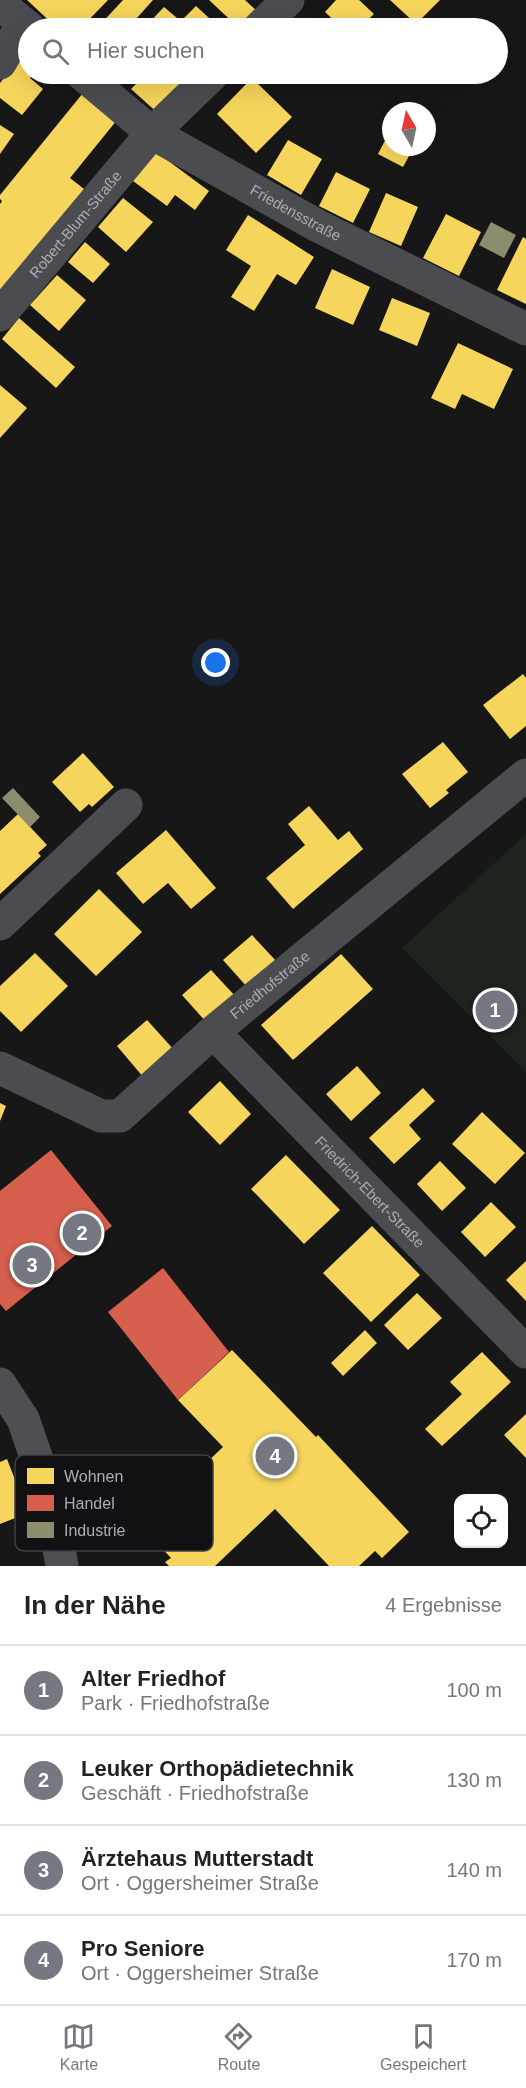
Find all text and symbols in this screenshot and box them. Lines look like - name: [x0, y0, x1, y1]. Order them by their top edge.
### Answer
- search box: [18, 18, 508, 84]
- icon: search: [39, 35, 72, 68]
- text: Hier suchen: [87, 38, 204, 63]
- north arrow: [382, 102, 436, 156]
- street label: Robert-Blum-Straße: [26, 167, 125, 281]
- street label: Friedensstraße: [248, 181, 344, 244]
- your location: [201, 648, 230, 677]
- street label: Friedhofstraße: [227, 947, 313, 1022]
- pin: 1: [476, 988, 514, 1032]
- street label: Friedrich-Ebert-Straße: [312, 1132, 428, 1251]
- pin: 2: [62, 1210, 101, 1256]
- pin: 3: [12, 1242, 51, 1288]
- pin: 4: [256, 1434, 294, 1478]
- legend: [15, 1455, 213, 1551]
- text: Wohnen: [64, 1468, 123, 1485]
- map controls: [454, 1494, 508, 1548]
- button: locate: [454, 1494, 508, 1548]
- text: Handel: [64, 1495, 115, 1512]
- text: Industrie: [64, 1522, 125, 1539]
- text: In der Nähe: [24, 1590, 166, 1620]
- text: 4 Ergebnisse: [385, 1594, 502, 1616]
- text: Alter Friedhof: [81, 1666, 225, 1691]
- text: 1: [38, 1679, 49, 1701]
- text: 100 m: [446, 1679, 502, 1701]
- text: Park · Friedhofstraße: [81, 1692, 270, 1714]
- text: Leuker Orthopädietechnik: [81, 1756, 354, 1781]
- text: 2: [38, 1769, 49, 1791]
- text: 130 m: [446, 1769, 502, 1791]
- text: Geschäft · Friedhofstraße: [81, 1782, 309, 1804]
- text: Ärztehaus Mutterstadt: [81, 1846, 313, 1871]
- text: 3: [38, 1859, 49, 1881]
- text: 140 m: [446, 1859, 502, 1881]
- text: Ort · Oggersheimer Straße: [81, 1872, 319, 1894]
- text: Pro Seniore: [81, 1936, 204, 1961]
- text: 4: [38, 1949, 49, 1971]
- text: 170 m: [446, 1949, 502, 1971]
- text: Ort · Oggersheimer Straße: [81, 1962, 319, 1984]
- tab: Karte: [60, 2020, 98, 2074]
- tab: Route: [218, 2020, 260, 2074]
- tab: Gespeichert: [380, 2020, 466, 2074]

